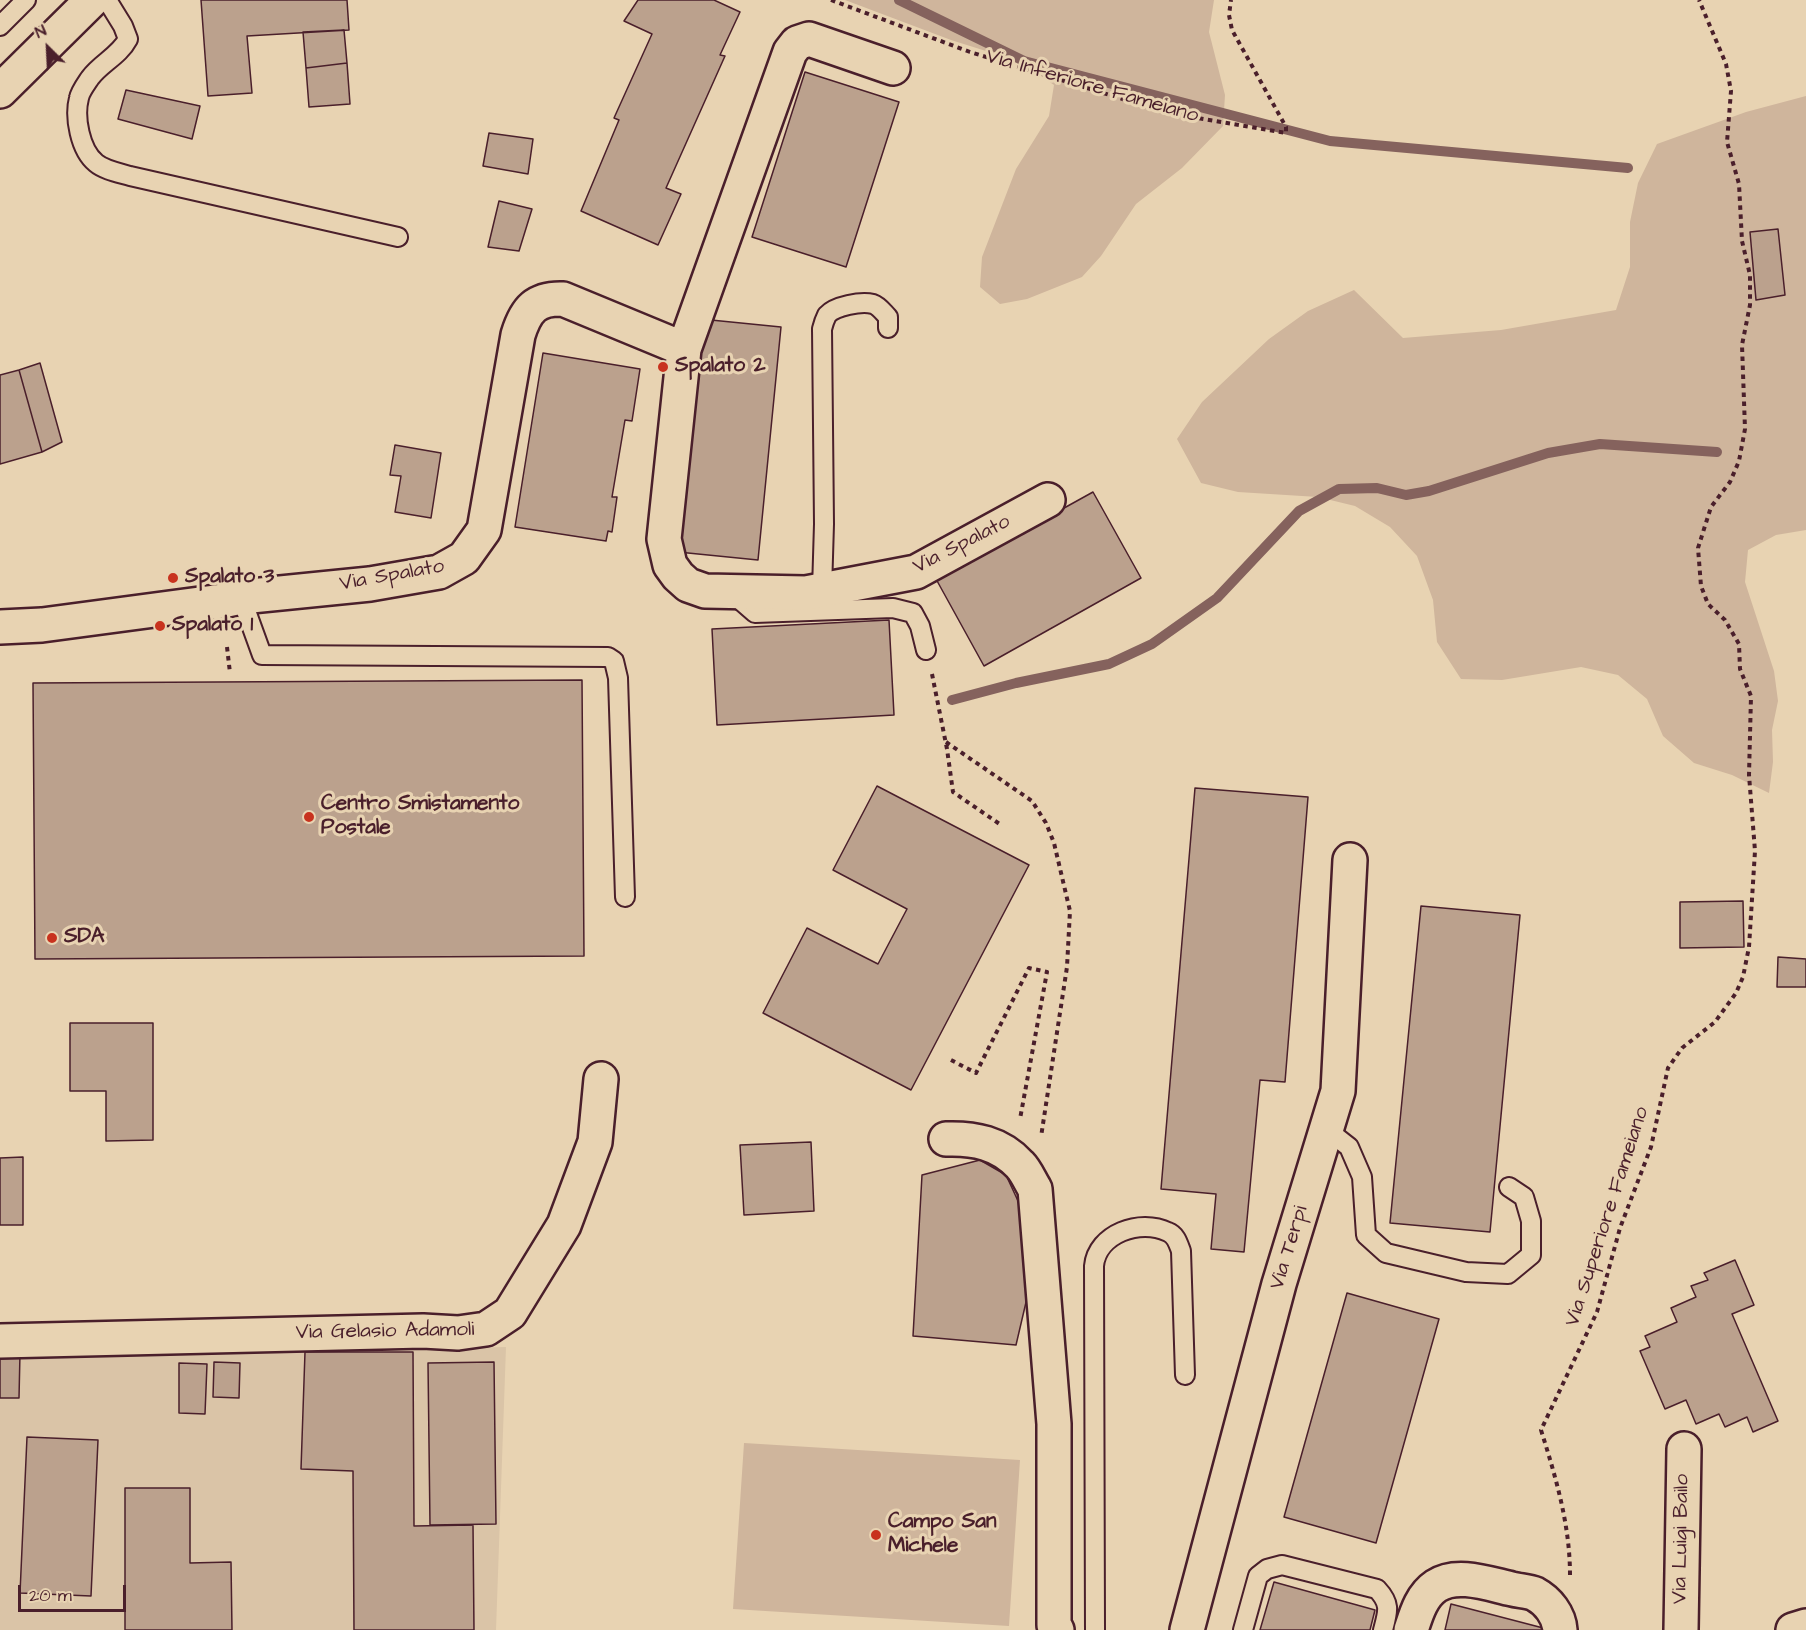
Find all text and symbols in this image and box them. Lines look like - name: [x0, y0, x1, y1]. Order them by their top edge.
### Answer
- north arrow: [18, 18, 78, 78]
- text: N: [32, 19, 50, 44]
- street label: Via Inferiore Fameiano: [983, 45, 1201, 129]
- place label: Spalato 2: [675, 354, 766, 380]
- marker: Spalato 2: [656, 360, 670, 374]
- street label: Via Spalato: [909, 510, 1015, 580]
- street label: Via Spalato: [338, 554, 446, 598]
- place label: Spalato 3: [185, 565, 274, 591]
- marker: Spalato 3: [166, 571, 180, 585]
- place label: Spalato 1: [172, 613, 253, 639]
- marker: Spalato 1: [153, 619, 167, 633]
- place label: Centro Smistamento Postale: [321, 792, 519, 842]
- marker: Centro Smistamento Postale: [302, 810, 316, 824]
- place label: SDA: [64, 925, 105, 951]
- marker: SDA: [45, 931, 59, 945]
- street label: Via Superiore Fameiano: [1561, 1104, 1655, 1330]
- street label: Via Terpi: [1265, 1203, 1315, 1293]
- street label: Via Gelasio Adamoli: [295, 1318, 475, 1346]
- street label: Via Luigi Bailo: [1668, 1474, 1696, 1604]
- place label: Campo San Michele: [888, 1510, 996, 1560]
- marker: Campo San Michele: [869, 1528, 883, 1542]
- scale bar: [21, 1573, 129, 1611]
- text: 20 m: [29, 1583, 72, 1608]

